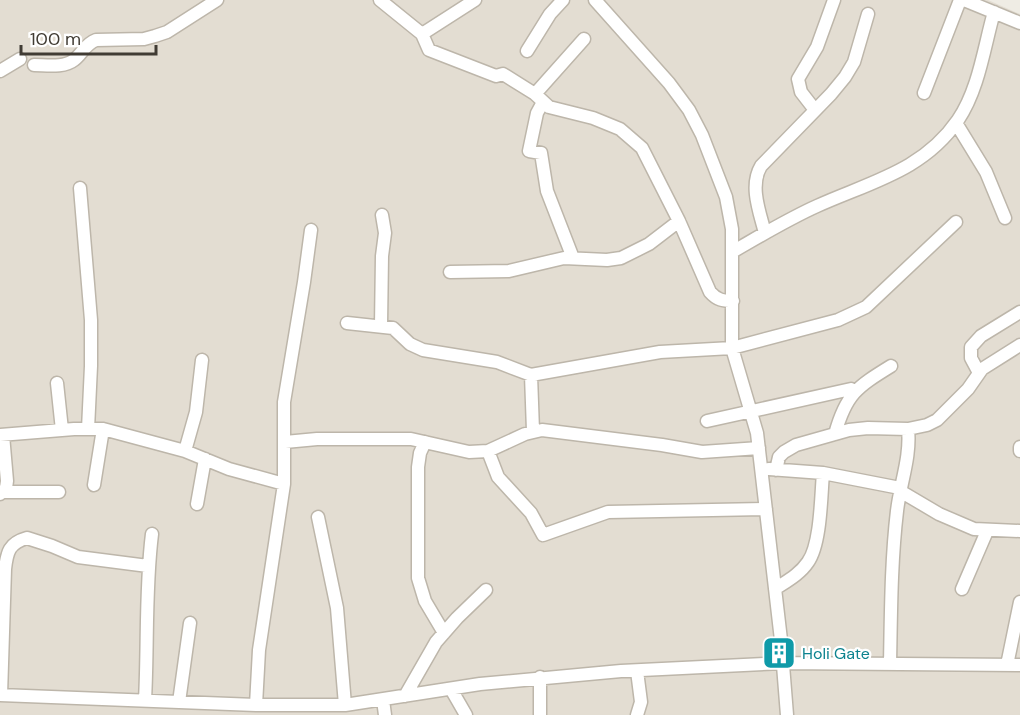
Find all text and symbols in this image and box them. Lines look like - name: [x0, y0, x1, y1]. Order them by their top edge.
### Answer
- scale bar: [21, 18, 156, 56]
- text: 100 m: [30, 27, 81, 51]
- building icon: Holi Gate: [761, 635, 797, 671]
- place label: Holi Gate: [802, 643, 870, 664]

